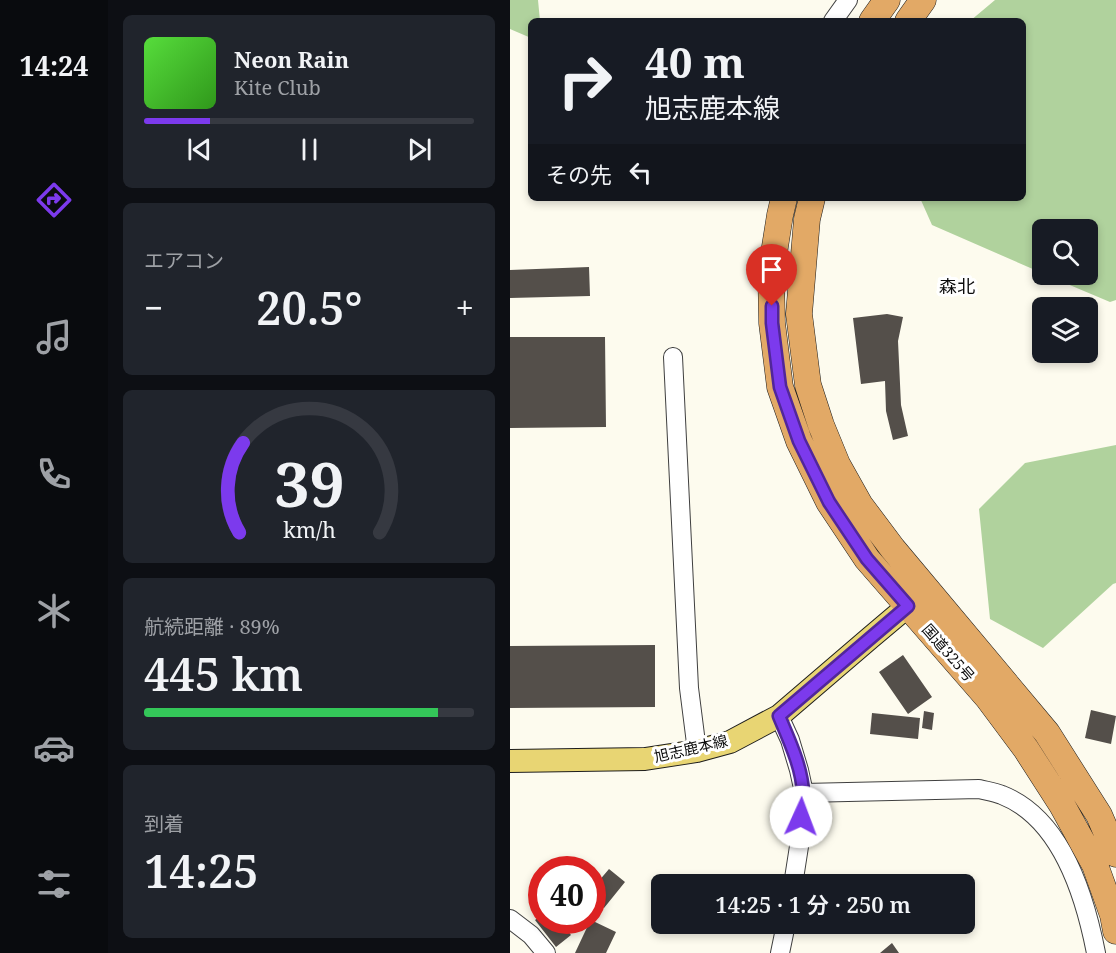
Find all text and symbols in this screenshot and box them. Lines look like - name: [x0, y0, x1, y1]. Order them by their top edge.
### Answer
- text: 40 m: [645, 33, 745, 90]
- icon: right: [546, 42, 624, 120]
- text: Neon Rain: [234, 44, 349, 74]
- text: 14:24: [19, 47, 89, 84]
- text: Kite Club: [234, 74, 321, 101]
- text: 旭志鹿本線: [645, 89, 780, 126]
- icon: previous: [183, 133, 216, 166]
- icon: pause: [293, 133, 326, 166]
- icon: next: [403, 133, 436, 166]
- icon: left: [624, 156, 657, 189]
- text: その先: [546, 159, 612, 189]
- icon: directions: [33, 179, 75, 221]
- map controls: [1032, 219, 1098, 363]
- button: search: [1032, 219, 1098, 285]
- pin: [746, 244, 797, 306]
- text: エアコン: [144, 247, 224, 274]
- icon: arrive: [755, 253, 788, 286]
- district label: 森北: [939, 274, 975, 298]
- text: 20.5°: [256, 277, 363, 338]
- text: −: [144, 285, 163, 330]
- text: +: [456, 285, 474, 330]
- button: layers: [1032, 297, 1098, 363]
- icon: music: [33, 316, 75, 358]
- text: 39: [274, 441, 344, 526]
- icon: phone: [33, 453, 75, 495]
- text: km/h: [283, 516, 336, 545]
- icon: climate: [33, 590, 75, 632]
- text: 航続距離 · 89%: [144, 613, 280, 640]
- street label: 国道325号: [918, 619, 979, 685]
- text: 445 km: [144, 643, 303, 704]
- icon: car: [33, 727, 75, 769]
- street label: 旭志鹿本線: [652, 730, 730, 766]
- position arrow: [769, 785, 833, 849]
- text: 到着: [144, 810, 184, 837]
- text: 14:25: [144, 840, 259, 901]
- speed limit sign: 40: [528, 856, 606, 934]
- icon: filters: [33, 863, 75, 905]
- text: 14:25 · 1 分 · 250 m: [715, 889, 911, 919]

